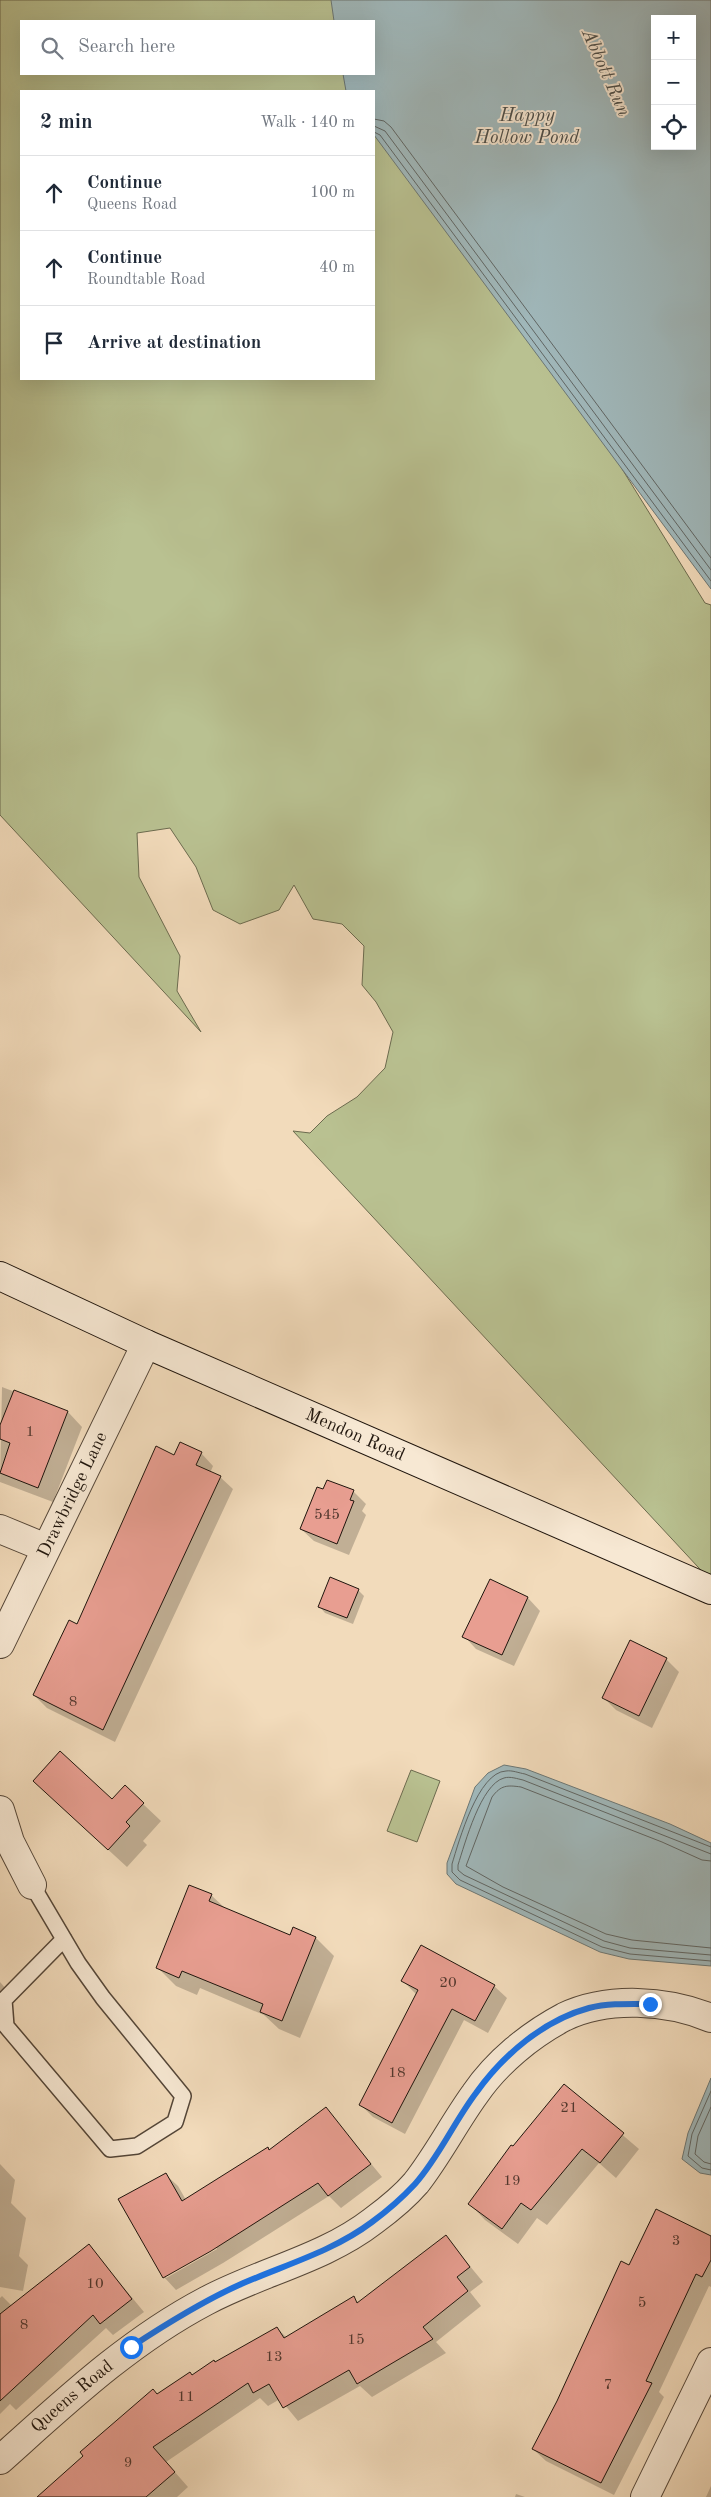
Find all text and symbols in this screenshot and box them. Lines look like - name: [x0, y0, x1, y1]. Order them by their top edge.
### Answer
- map controls: [651, 15, 696, 150]
- button: +: [651, 15, 696, 60]
- search box: [20, 20, 375, 75]
- water label: Abbott Run: [577, 25, 633, 120]
- icon: search: [38, 34, 66, 62]
- text: Search here: [78, 38, 175, 57]
- button: −: [651, 60, 696, 105]
- button: locate: [651, 105, 696, 150]
- water label: Happy Hollow Pond: [474, 107, 580, 148]
- text: 2 min: [40, 112, 93, 133]
- text: Walk · 140 m: [260, 115, 355, 131]
- text: Continue: [87, 174, 162, 193]
- icon: ahead: [40, 179, 68, 207]
- text: 100 m: [310, 185, 355, 201]
- text: Queens Road: [87, 197, 177, 213]
- text: Continue: [87, 249, 162, 268]
- icon: ahead: [40, 254, 68, 282]
- text: 40 m: [319, 260, 355, 276]
- text: Roundtable Road: [87, 272, 205, 288]
- icon: arrive: [40, 329, 68, 357]
- text: Arrive at destination: [87, 334, 261, 353]
- street label: Mendon Road: [303, 1406, 407, 1464]
- house number: 1: [26, 1425, 34, 1440]
- street label: Drawbridge Lane: [35, 1429, 111, 1560]
- house number: 545: [314, 1508, 340, 1523]
- house number: 8: [69, 1695, 77, 1710]
- house number: 20: [439, 1976, 457, 1991]
- route end: [639, 1993, 662, 2016]
- house number: 18: [388, 2066, 406, 2081]
- house number: 21: [560, 2101, 578, 2116]
- house number: 19: [503, 2174, 521, 2189]
- house number: 3: [672, 2234, 680, 2249]
- house number: 10: [86, 2277, 104, 2292]
- house number: 5: [638, 2296, 646, 2311]
- house number: 8: [20, 2318, 28, 2333]
- house number: 15: [347, 2333, 365, 2348]
- route start: [120, 2336, 143, 2359]
- house number: 13: [265, 2350, 283, 2365]
- street label: Queens Road: [28, 2357, 116, 2436]
- house number: 7: [604, 2378, 612, 2393]
- house number: 11: [177, 2390, 195, 2405]
- house number: 9: [124, 2456, 132, 2471]

